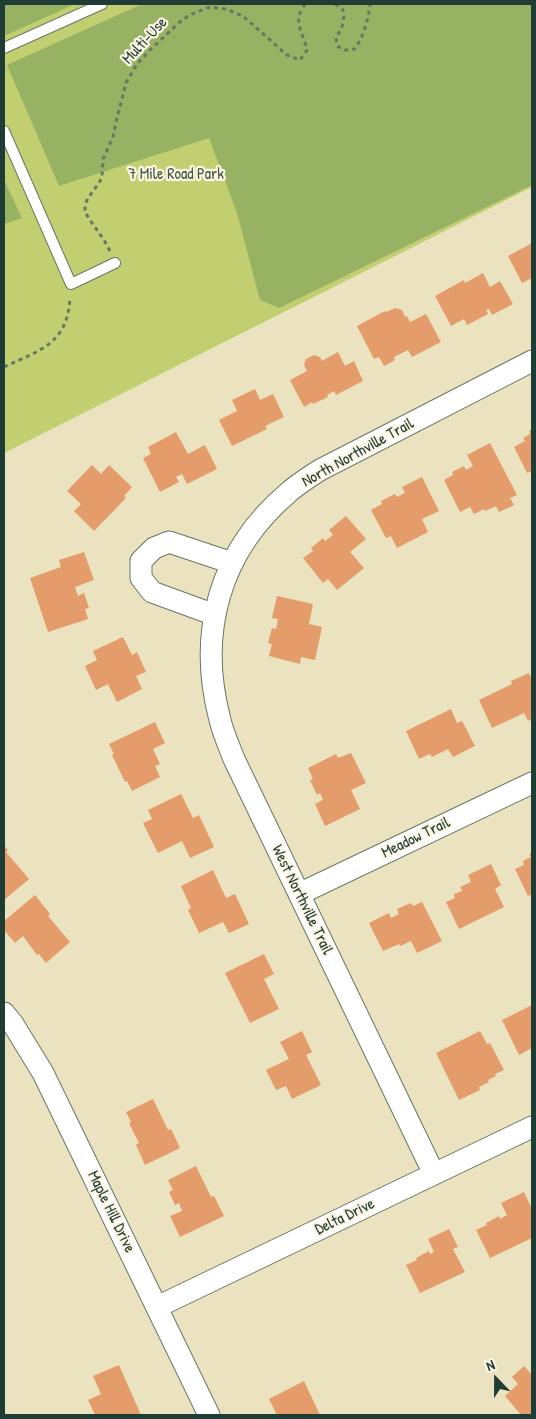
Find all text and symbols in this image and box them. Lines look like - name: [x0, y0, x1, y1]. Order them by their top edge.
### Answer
- street label: Multi-Use: [119, 14, 171, 68]
- park label: 7 Mile Road Park: [128, 165, 224, 185]
- street label: North Northville Trail: [299, 414, 417, 492]
- street label: Meadow Trail: [379, 813, 453, 863]
- street label: West Northville Trail: [267, 842, 337, 958]
- street label: Maple Hill Drive: [83, 1168, 139, 1256]
- street label: Delta Drive: [312, 1194, 378, 1240]
- north arrow: [471, 1354, 521, 1404]
- text: N: [483, 1354, 497, 1375]

